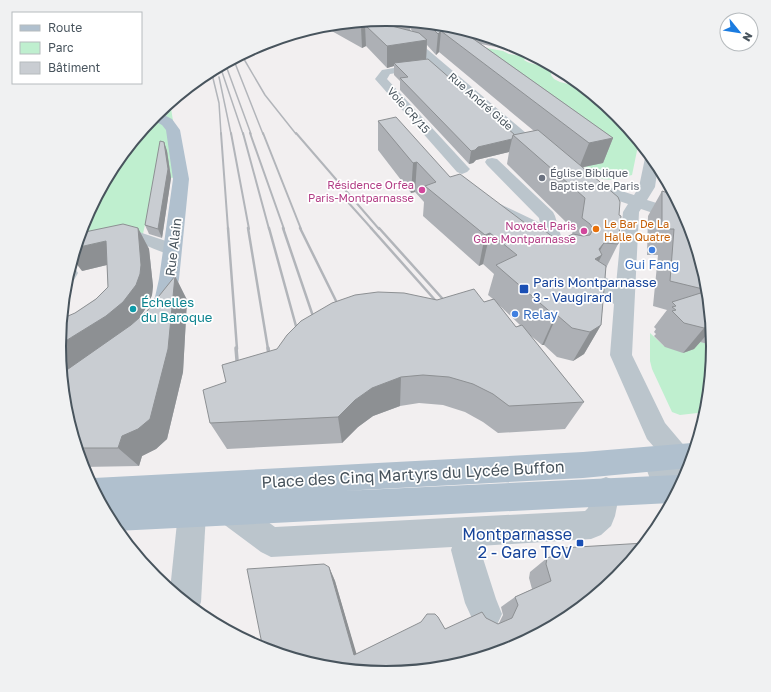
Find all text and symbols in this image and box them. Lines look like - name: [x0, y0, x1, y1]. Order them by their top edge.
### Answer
- legend: [12, 12, 142, 84]
- north arrow: [719, 12, 759, 52]
- text: Route: [48, 20, 82, 35]
- text: N: [740, 30, 756, 44]
- text: Parc: [48, 40, 74, 55]
- text: Bâtiment: [48, 60, 101, 75]
- street label: Rue André Gide: [446, 69, 516, 133]
- street label: Voie CR/15: [385, 84, 433, 136]
- place label: Église Biblique Baptiste de Paris: [550, 166, 640, 192]
- marker: Église Biblique Baptiste de Paris: [537, 173, 547, 183]
- place label: Résidence Orfea Paris-Montparnasse: [308, 178, 414, 204]
- marker: Résidence Orfea Paris-Montparnasse: [417, 185, 427, 195]
- street label: Rue Alain: [161, 217, 185, 277]
- place label: Le Bar De La Halle Quatre: [604, 217, 671, 243]
- place label: Novotel Paris Gare Montparnasse: [473, 219, 576, 245]
- marker: Le Bar De La Halle Quatre: [591, 224, 601, 234]
- marker: Novotel Paris Gare Montparnasse: [579, 226, 589, 236]
- marker: Gui Fang: [647, 245, 657, 255]
- place label: Gui Fang: [625, 256, 679, 272]
- place label: Paris Montparnasse 3 - Vaugirard: [533, 274, 657, 305]
- marker: Paris Montparnasse 3 - Vaugirard: [518, 283, 530, 295]
- place label: Échelles du Baroque: [141, 294, 212, 325]
- marker: Échelles du Baroque: [128, 304, 138, 314]
- place label: Relay: [523, 306, 558, 322]
- marker: Relay: [510, 309, 520, 319]
- street label: Place des Cinq Martyrs du Lycée Buffon: [261, 456, 565, 492]
- place label: Montparnasse 2 - Gare TGV: [462, 524, 572, 562]
- marker: Montparnasse 2 - Gare TGV: [575, 538, 585, 548]

